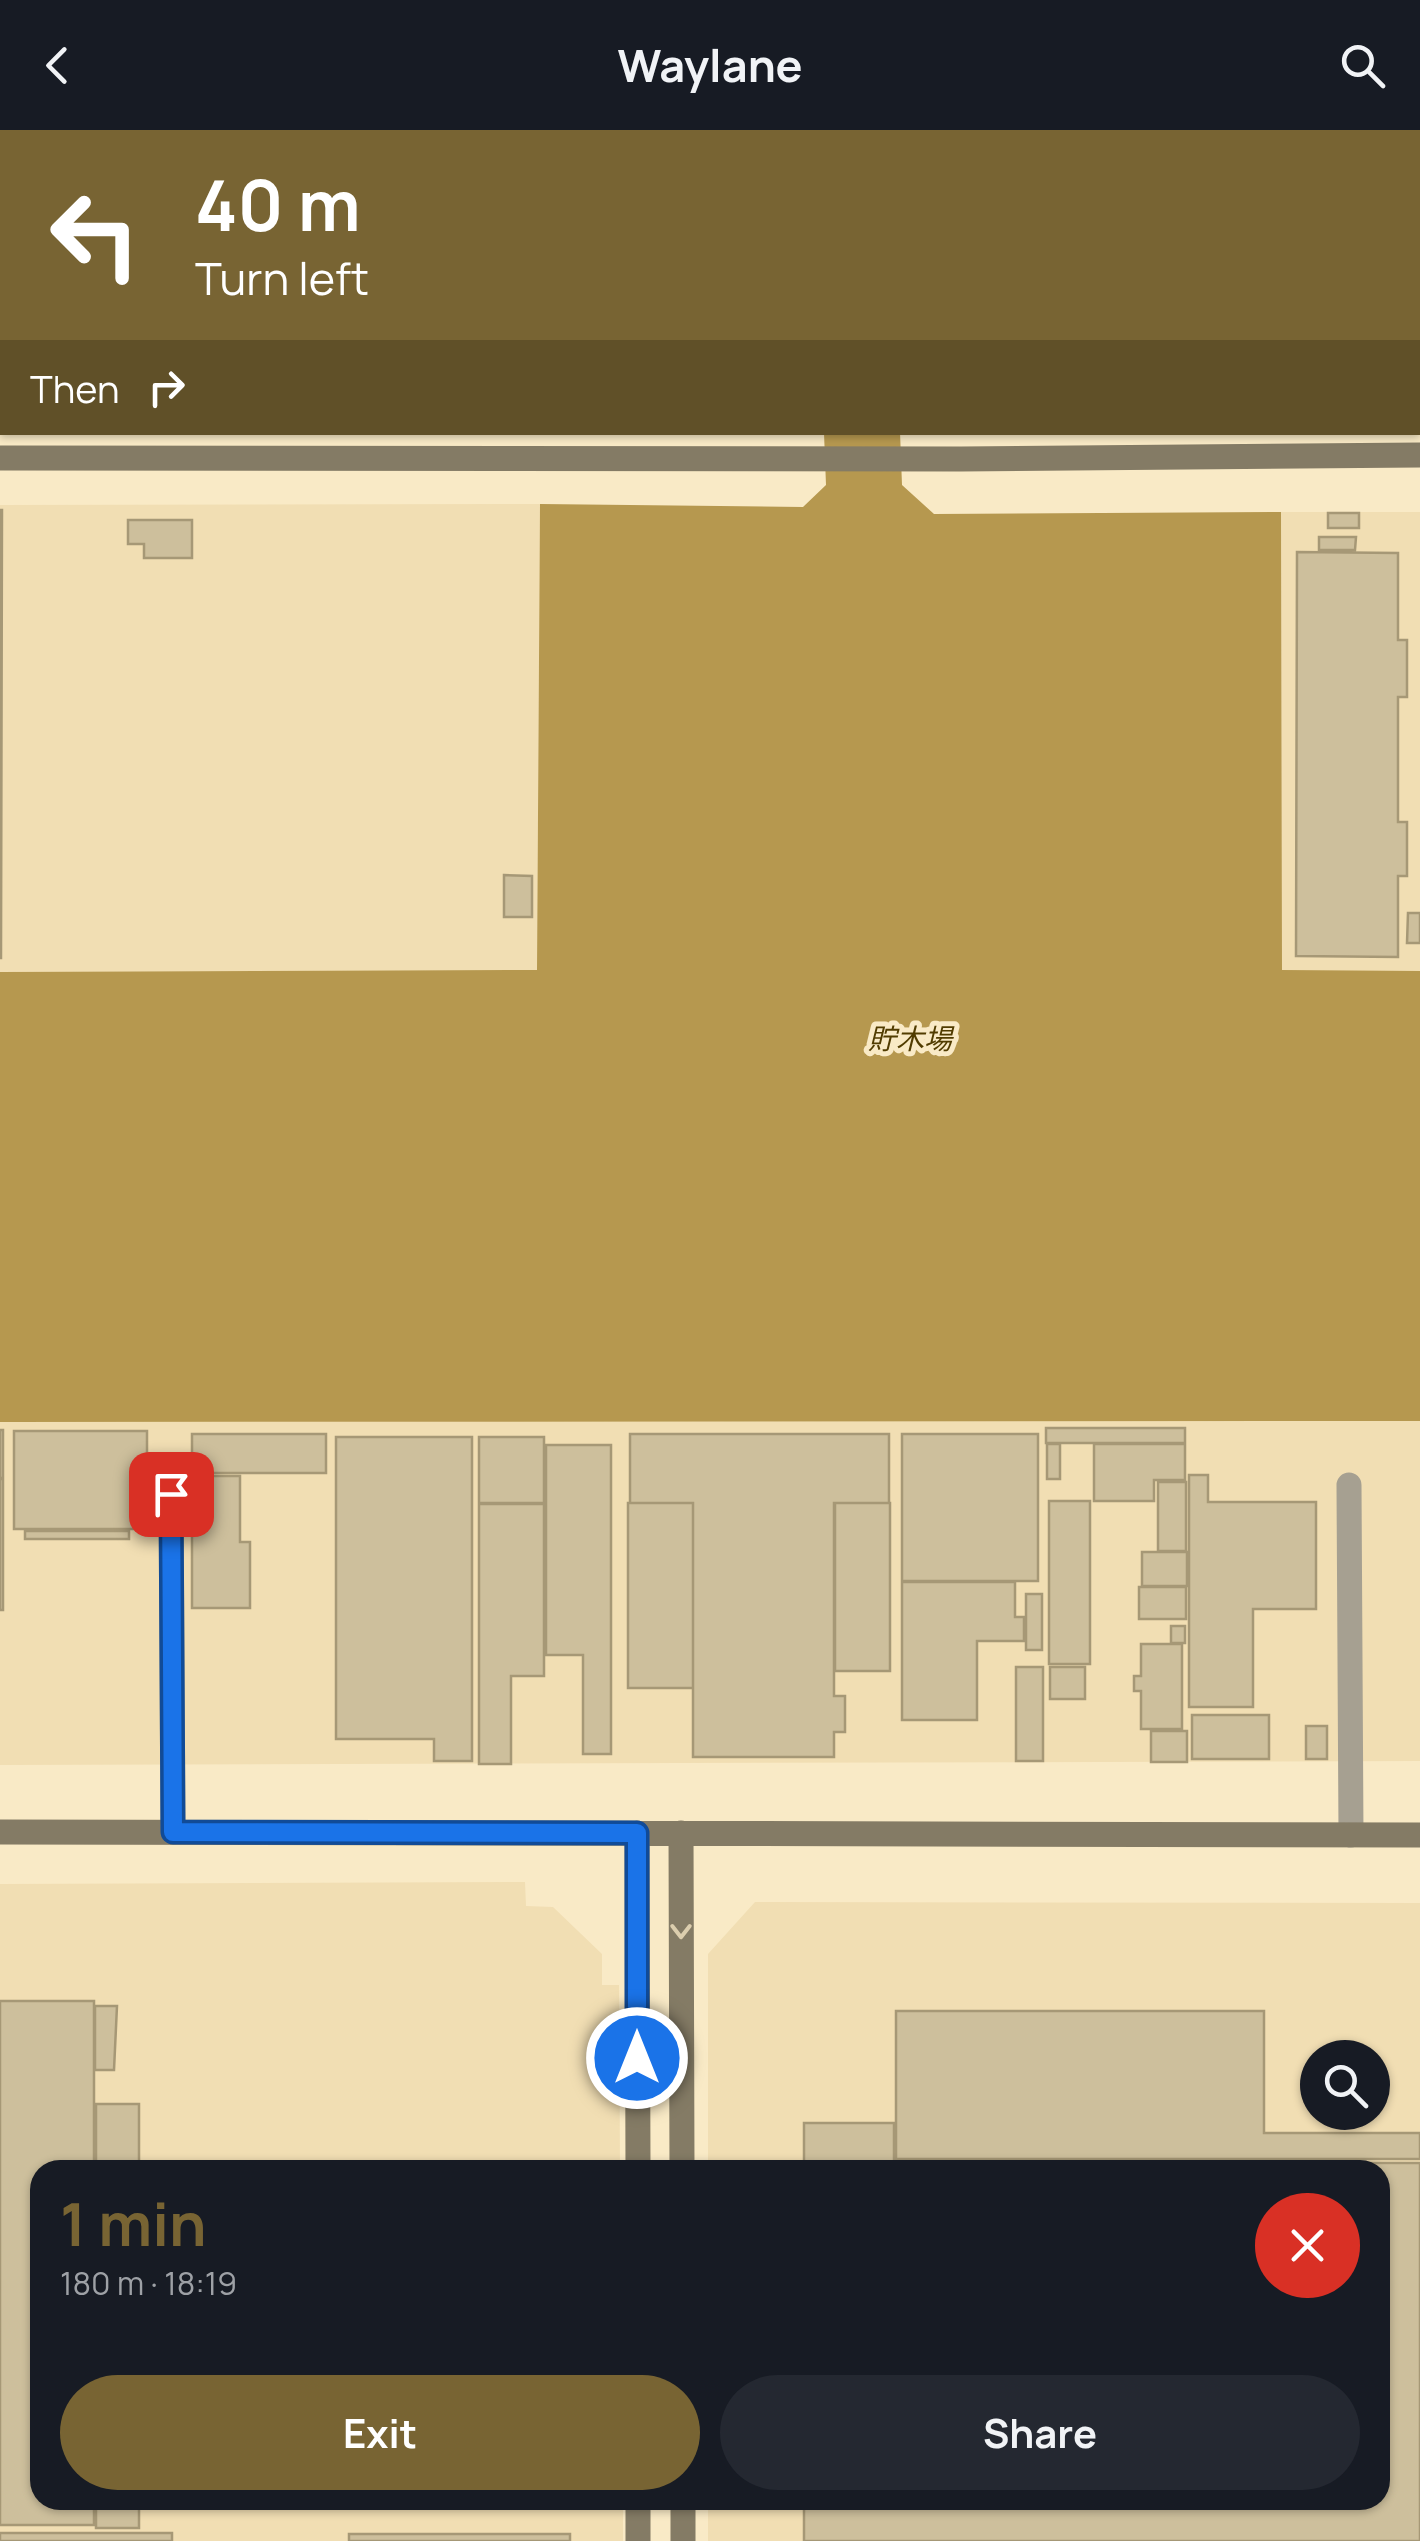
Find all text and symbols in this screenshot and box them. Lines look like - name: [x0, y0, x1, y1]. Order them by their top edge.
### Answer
- text: Waylane: [617, 34, 803, 96]
- icon: back: [30, 38, 85, 93]
- icon: search: [1335, 38, 1390, 93]
- text: 40 m: [195, 156, 361, 252]
- icon: left: [30, 170, 160, 300]
- text: Turn left: [195, 247, 369, 309]
- icon: right: [139, 360, 194, 415]
- text: Then: [30, 362, 119, 414]
- water label: 貯木場: [868, 1019, 955, 1057]
- pin: [129, 1452, 214, 1537]
- icon: arrive: [144, 1467, 199, 1522]
- one-way arrow: [670, 1924, 692, 1939]
- position arrow: [585, 2006, 689, 2110]
- map controls: [1300, 2040, 1390, 2130]
- button: search: [1300, 2040, 1390, 2130]
- text: 1 min: [60, 2182, 207, 2264]
- button: close: [1255, 2193, 1360, 2298]
- text: 180 m · 18:19: [60, 2261, 237, 2305]
- button: Exit: [60, 2375, 700, 2490]
- button: Share: [720, 2375, 1360, 2490]

